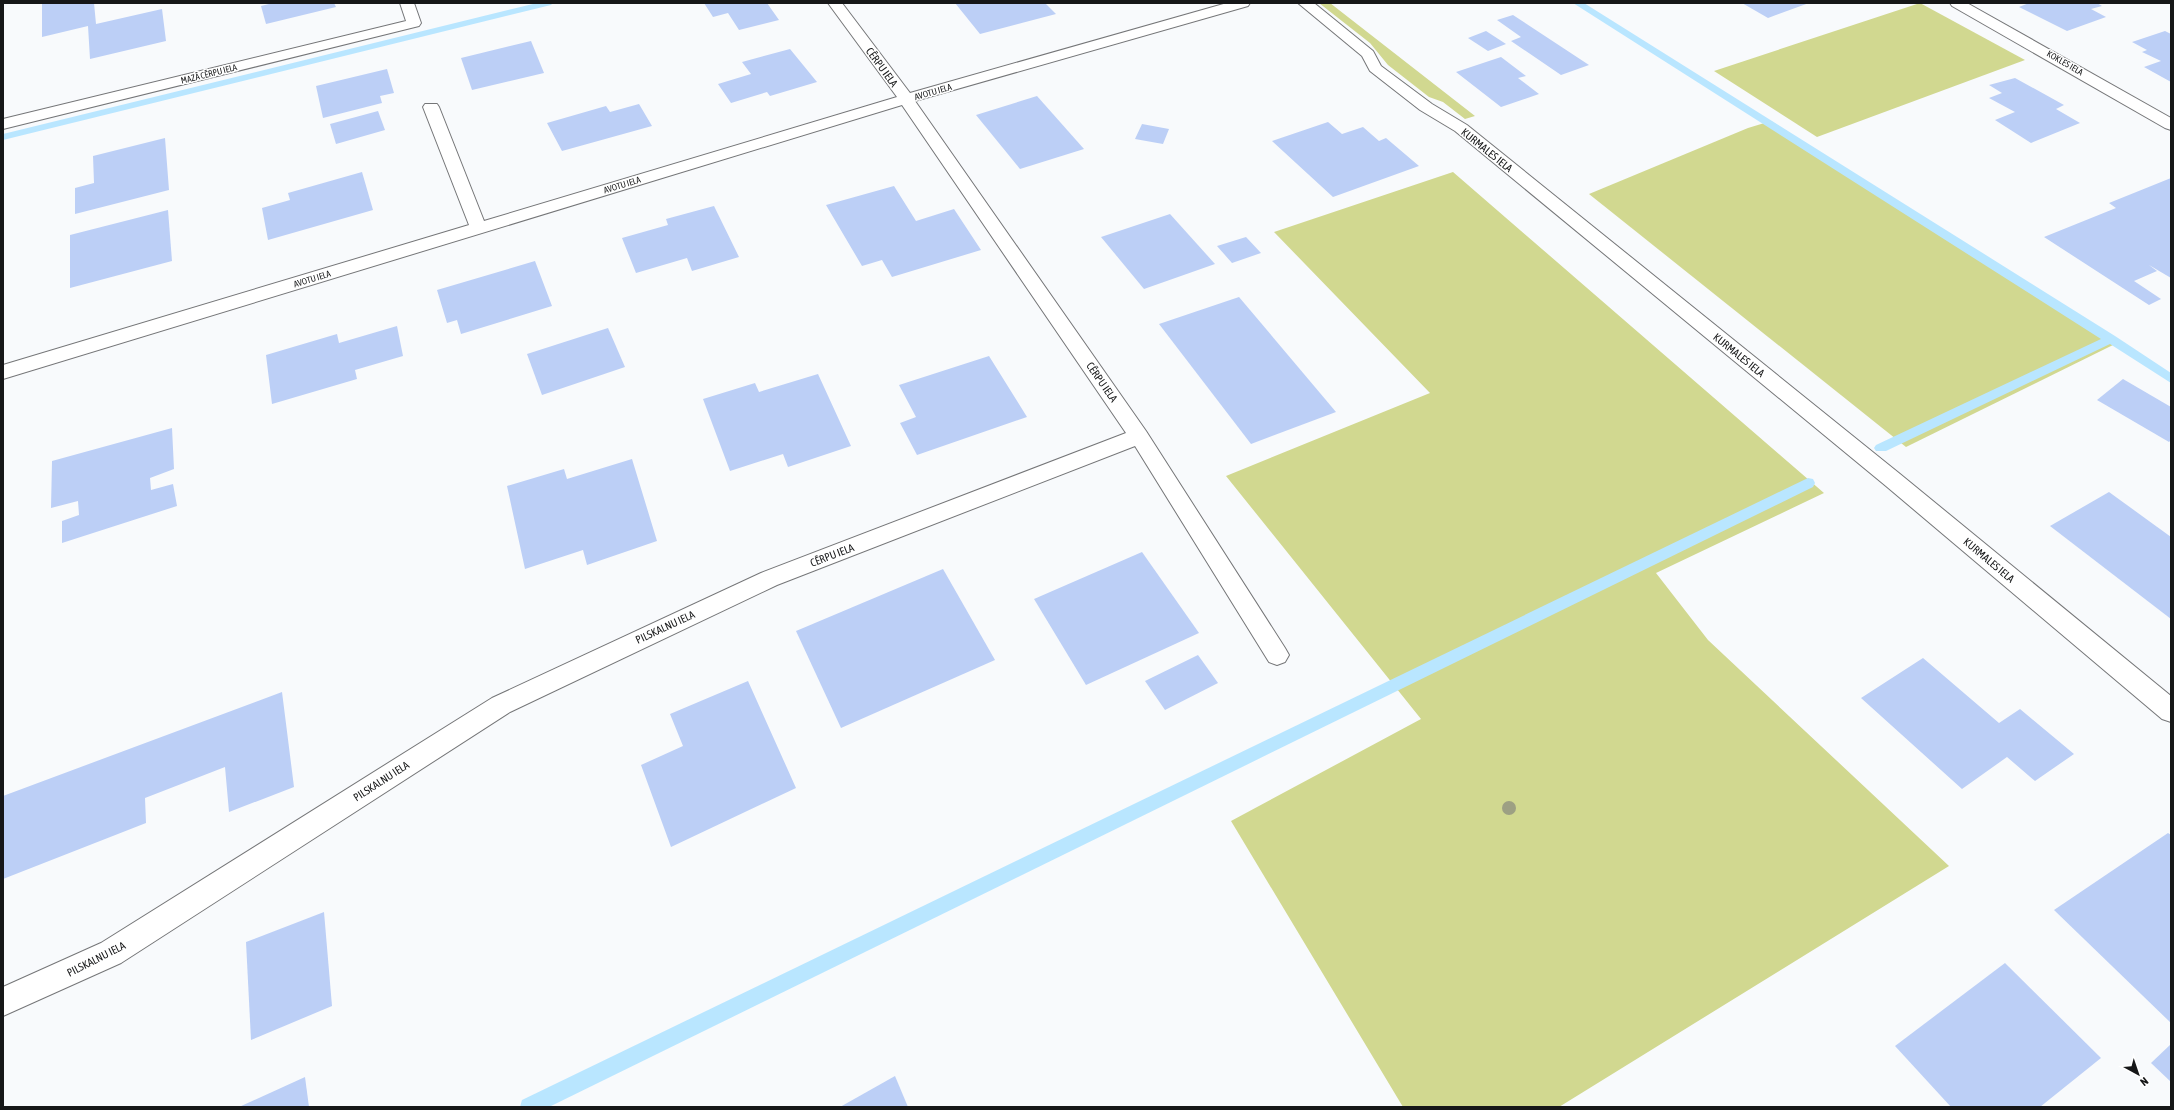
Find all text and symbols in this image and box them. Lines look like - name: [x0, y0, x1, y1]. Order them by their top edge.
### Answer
- street label: CĒRPU IELA: [864, 45, 901, 89]
- street label: KOKLES IELA: [2045, 49, 2085, 78]
- street label: MAZĀ CĒRPU IELA: [180, 62, 239, 86]
- street label: AVOTU IELA: [913, 82, 953, 102]
- street label: KURMALES IELA: [1459, 126, 1515, 175]
- street label: AVOTU IELA: [602, 174, 642, 195]
- street label: AVOTU IELA: [292, 268, 332, 289]
- street label: KURMALES IELA: [1711, 331, 1767, 380]
- street label: CĒRPU IELA: [1084, 360, 1120, 405]
- street label: KURMALES IELA: [1961, 535, 2017, 585]
- street label: CĒRPU IELA: [809, 541, 856, 569]
- street label: PILSKALNU IELA: [634, 608, 697, 646]
- street label: PILSKALNU IELA: [351, 758, 412, 803]
- street label: PILSKALNU IELA: [65, 939, 128, 979]
- north arrow: [2118, 1054, 2158, 1094]
- text: N: [2138, 1075, 2151, 1088]

